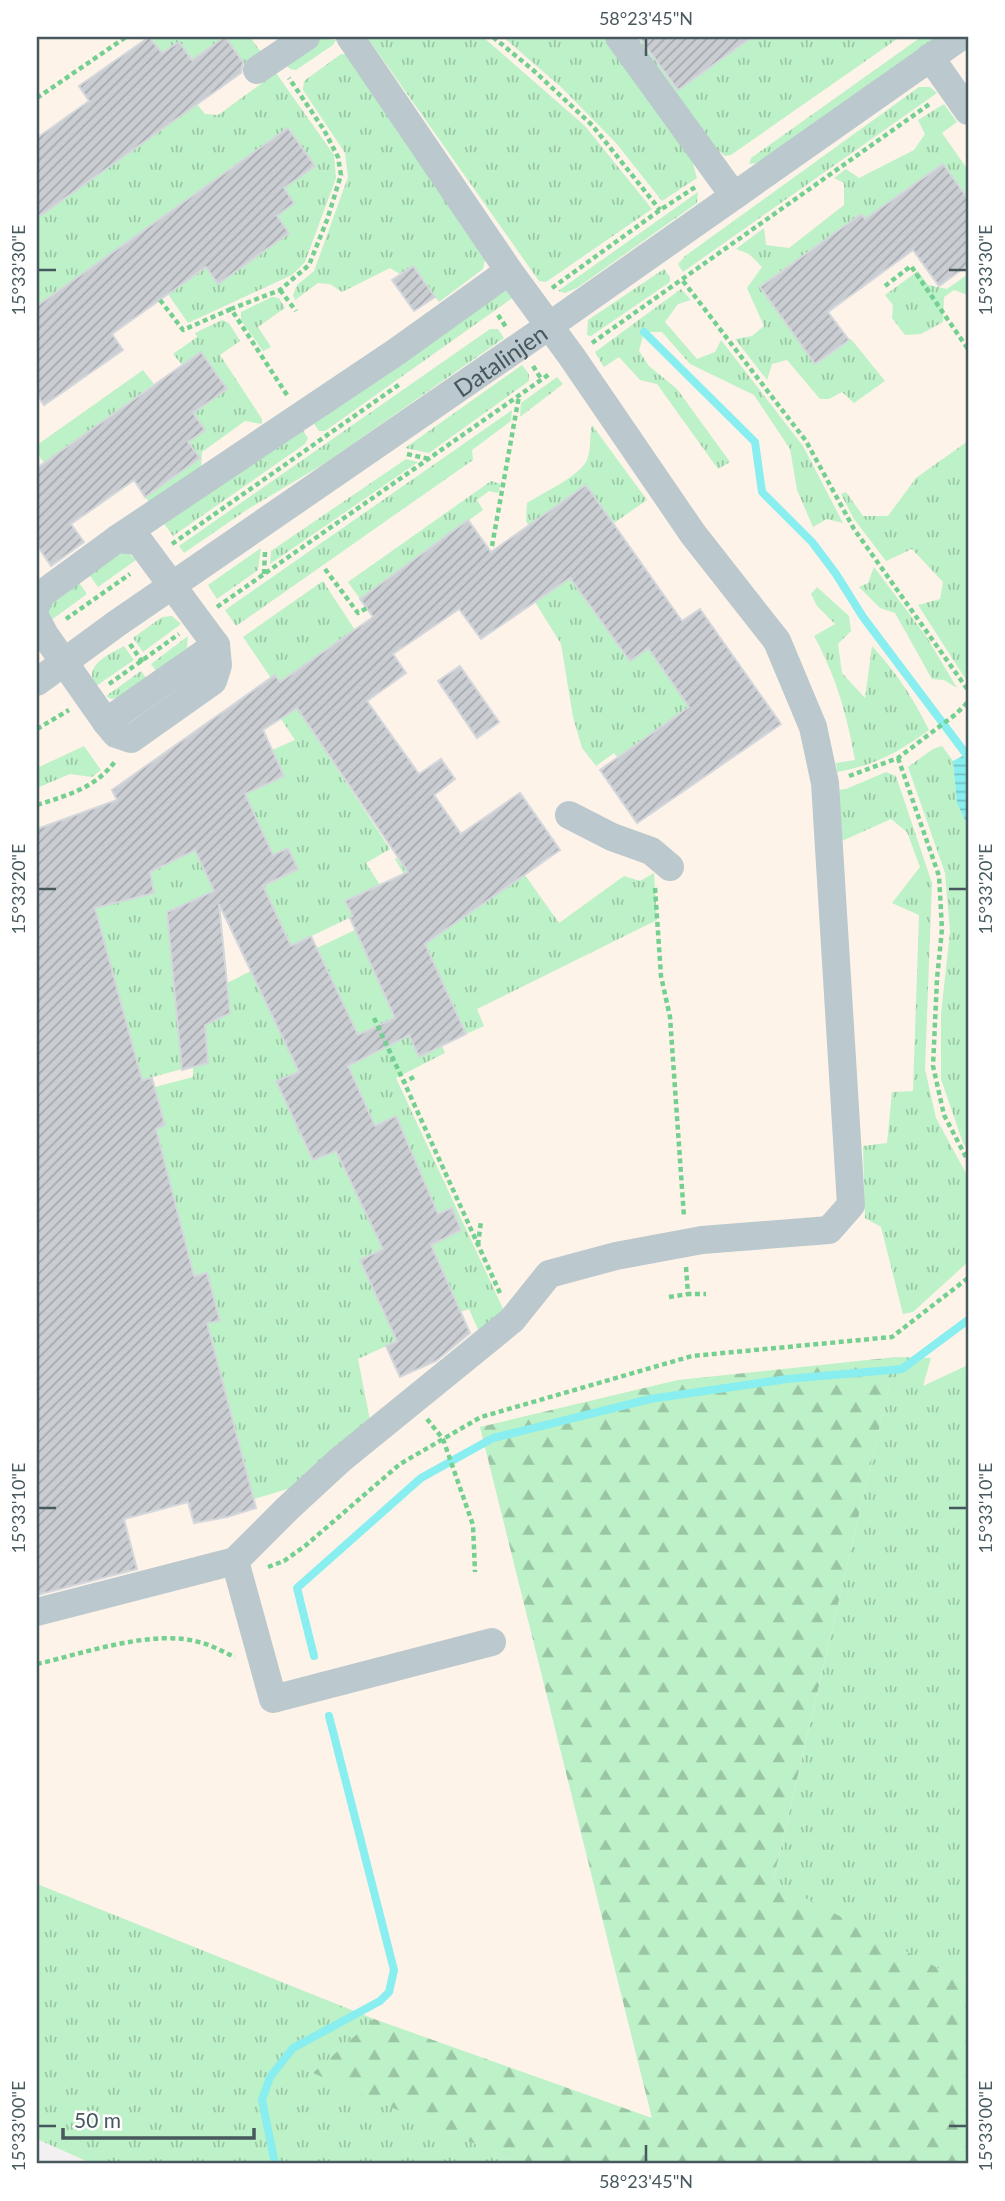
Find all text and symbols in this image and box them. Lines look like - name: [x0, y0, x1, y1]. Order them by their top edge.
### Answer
- text: 58°23'45"N: [599, 7, 693, 29]
- text: 15°33'30"E: [7, 225, 29, 315]
- text: 15°33'30"E: [974, 225, 996, 315]
- street label: Datalinjen: [448, 318, 552, 402]
- text: 15°33'20"E: [7, 844, 29, 934]
- text: 15°33'20"E: [974, 844, 996, 934]
- text: 15°33'10"E: [7, 1463, 29, 1553]
- text: 15°33'10"E: [974, 1463, 996, 1553]
- text: 15°33'00"E: [7, 2081, 29, 2171]
- text: 15°33'00"E: [974, 2081, 996, 2171]
- scale bar: [63, 2096, 254, 2140]
- text: 50 m: [74, 2107, 121, 2132]
- text: 58°23'45"N: [599, 2170, 693, 2192]

